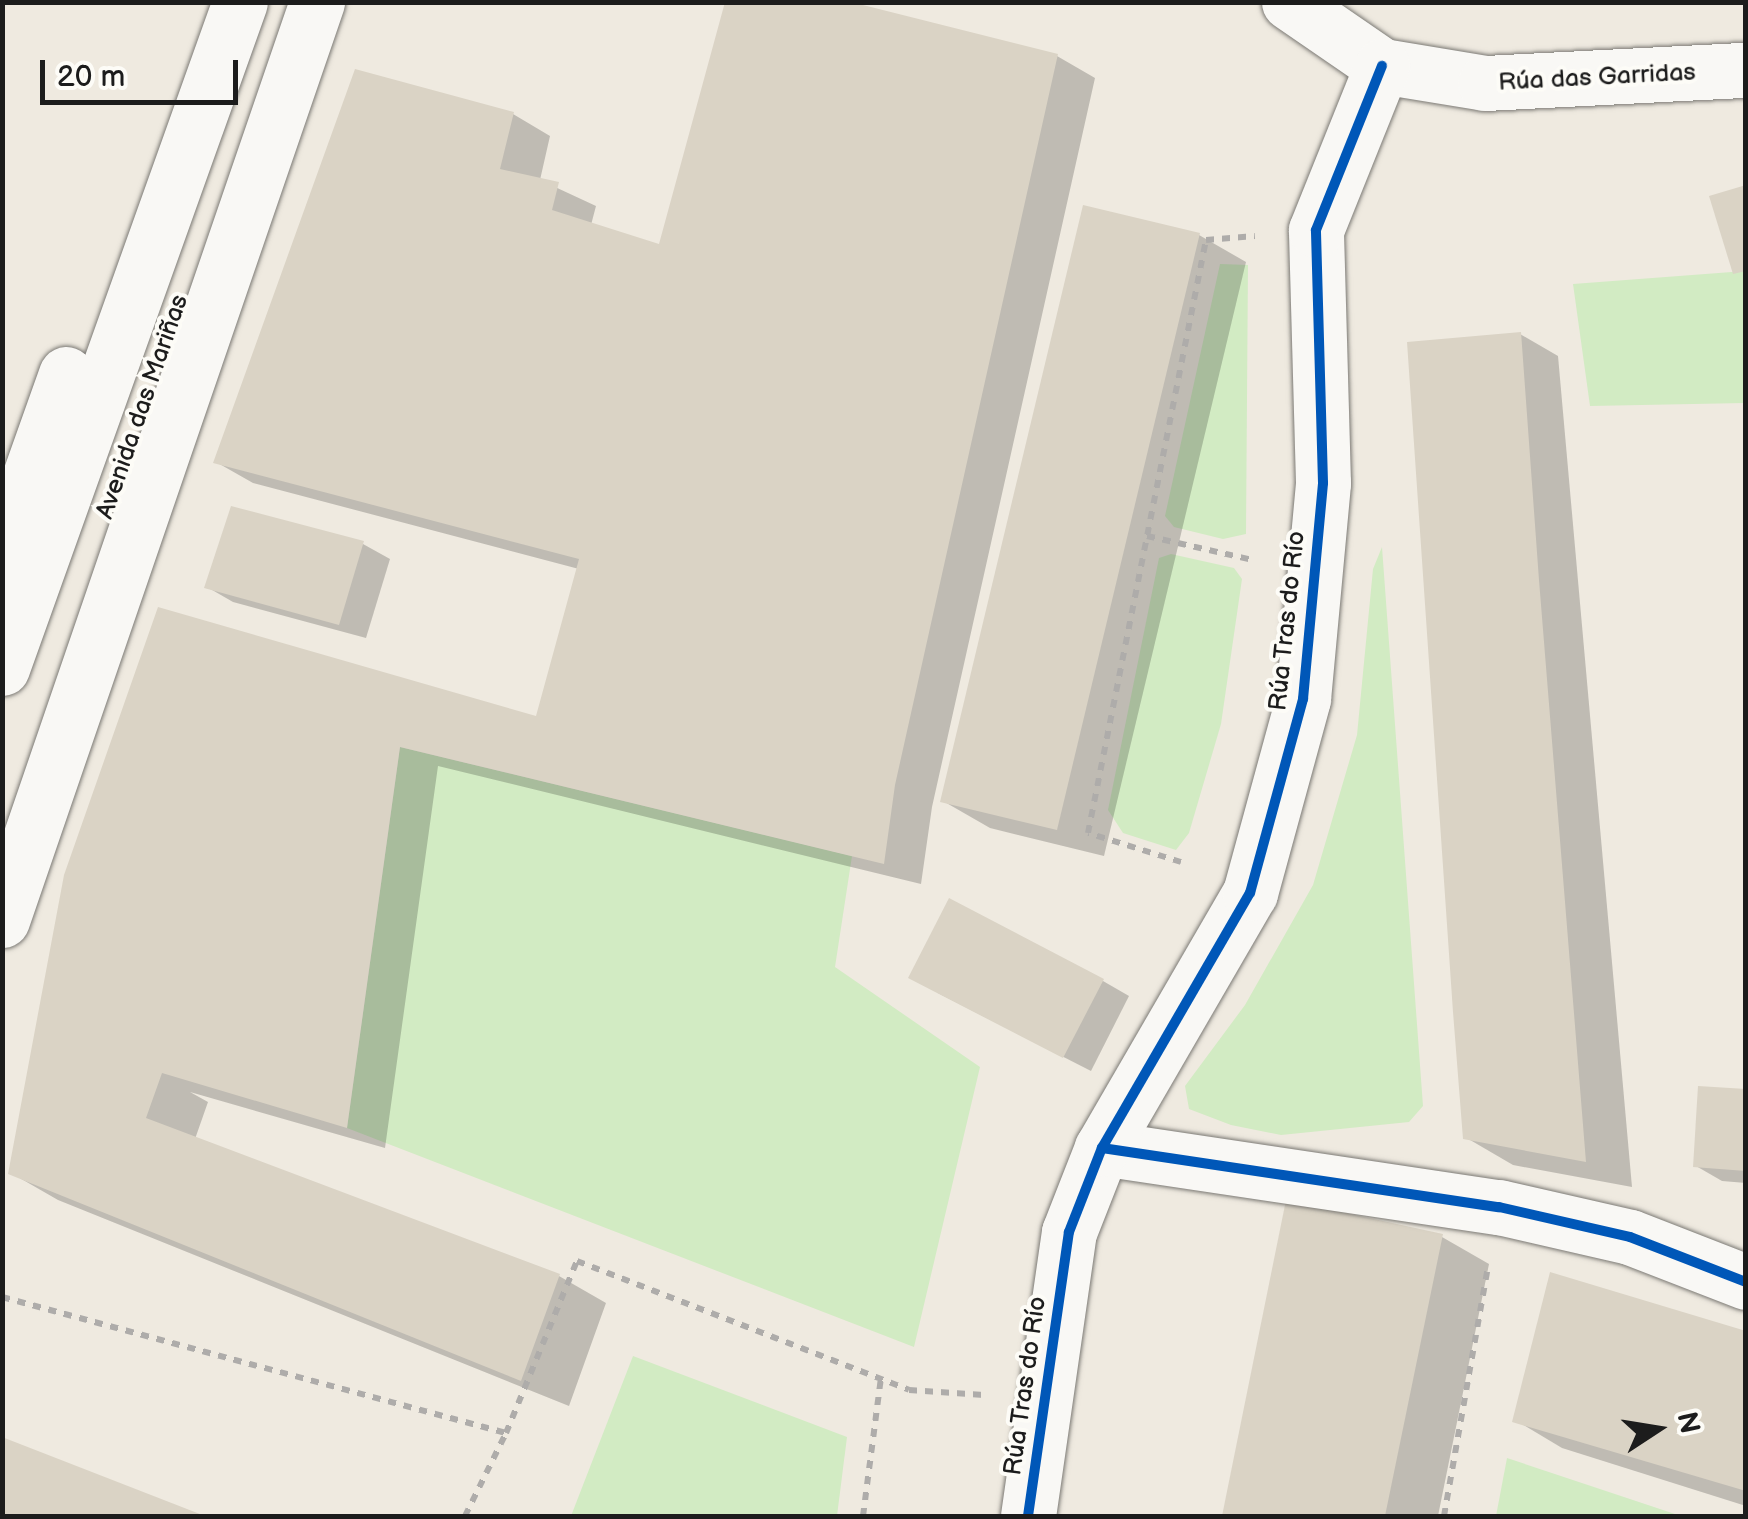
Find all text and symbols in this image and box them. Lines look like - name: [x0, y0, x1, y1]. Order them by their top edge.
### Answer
- scale bar: [45, 40, 242, 102]
- street label: Rúa das Garridas: [1498, 58, 1696, 98]
- text: 20 m: [57, 59, 125, 95]
- street label: Avenida das Mariñas: [91, 291, 195, 523]
- street label: Rúa Tras do Río: [1264, 529, 1312, 713]
- street label: Rúa Tras do Río: [999, 1294, 1053, 1478]
- north arrow: [1608, 1379, 1708, 1479]
- text: N: [1670, 1409, 1706, 1436]

